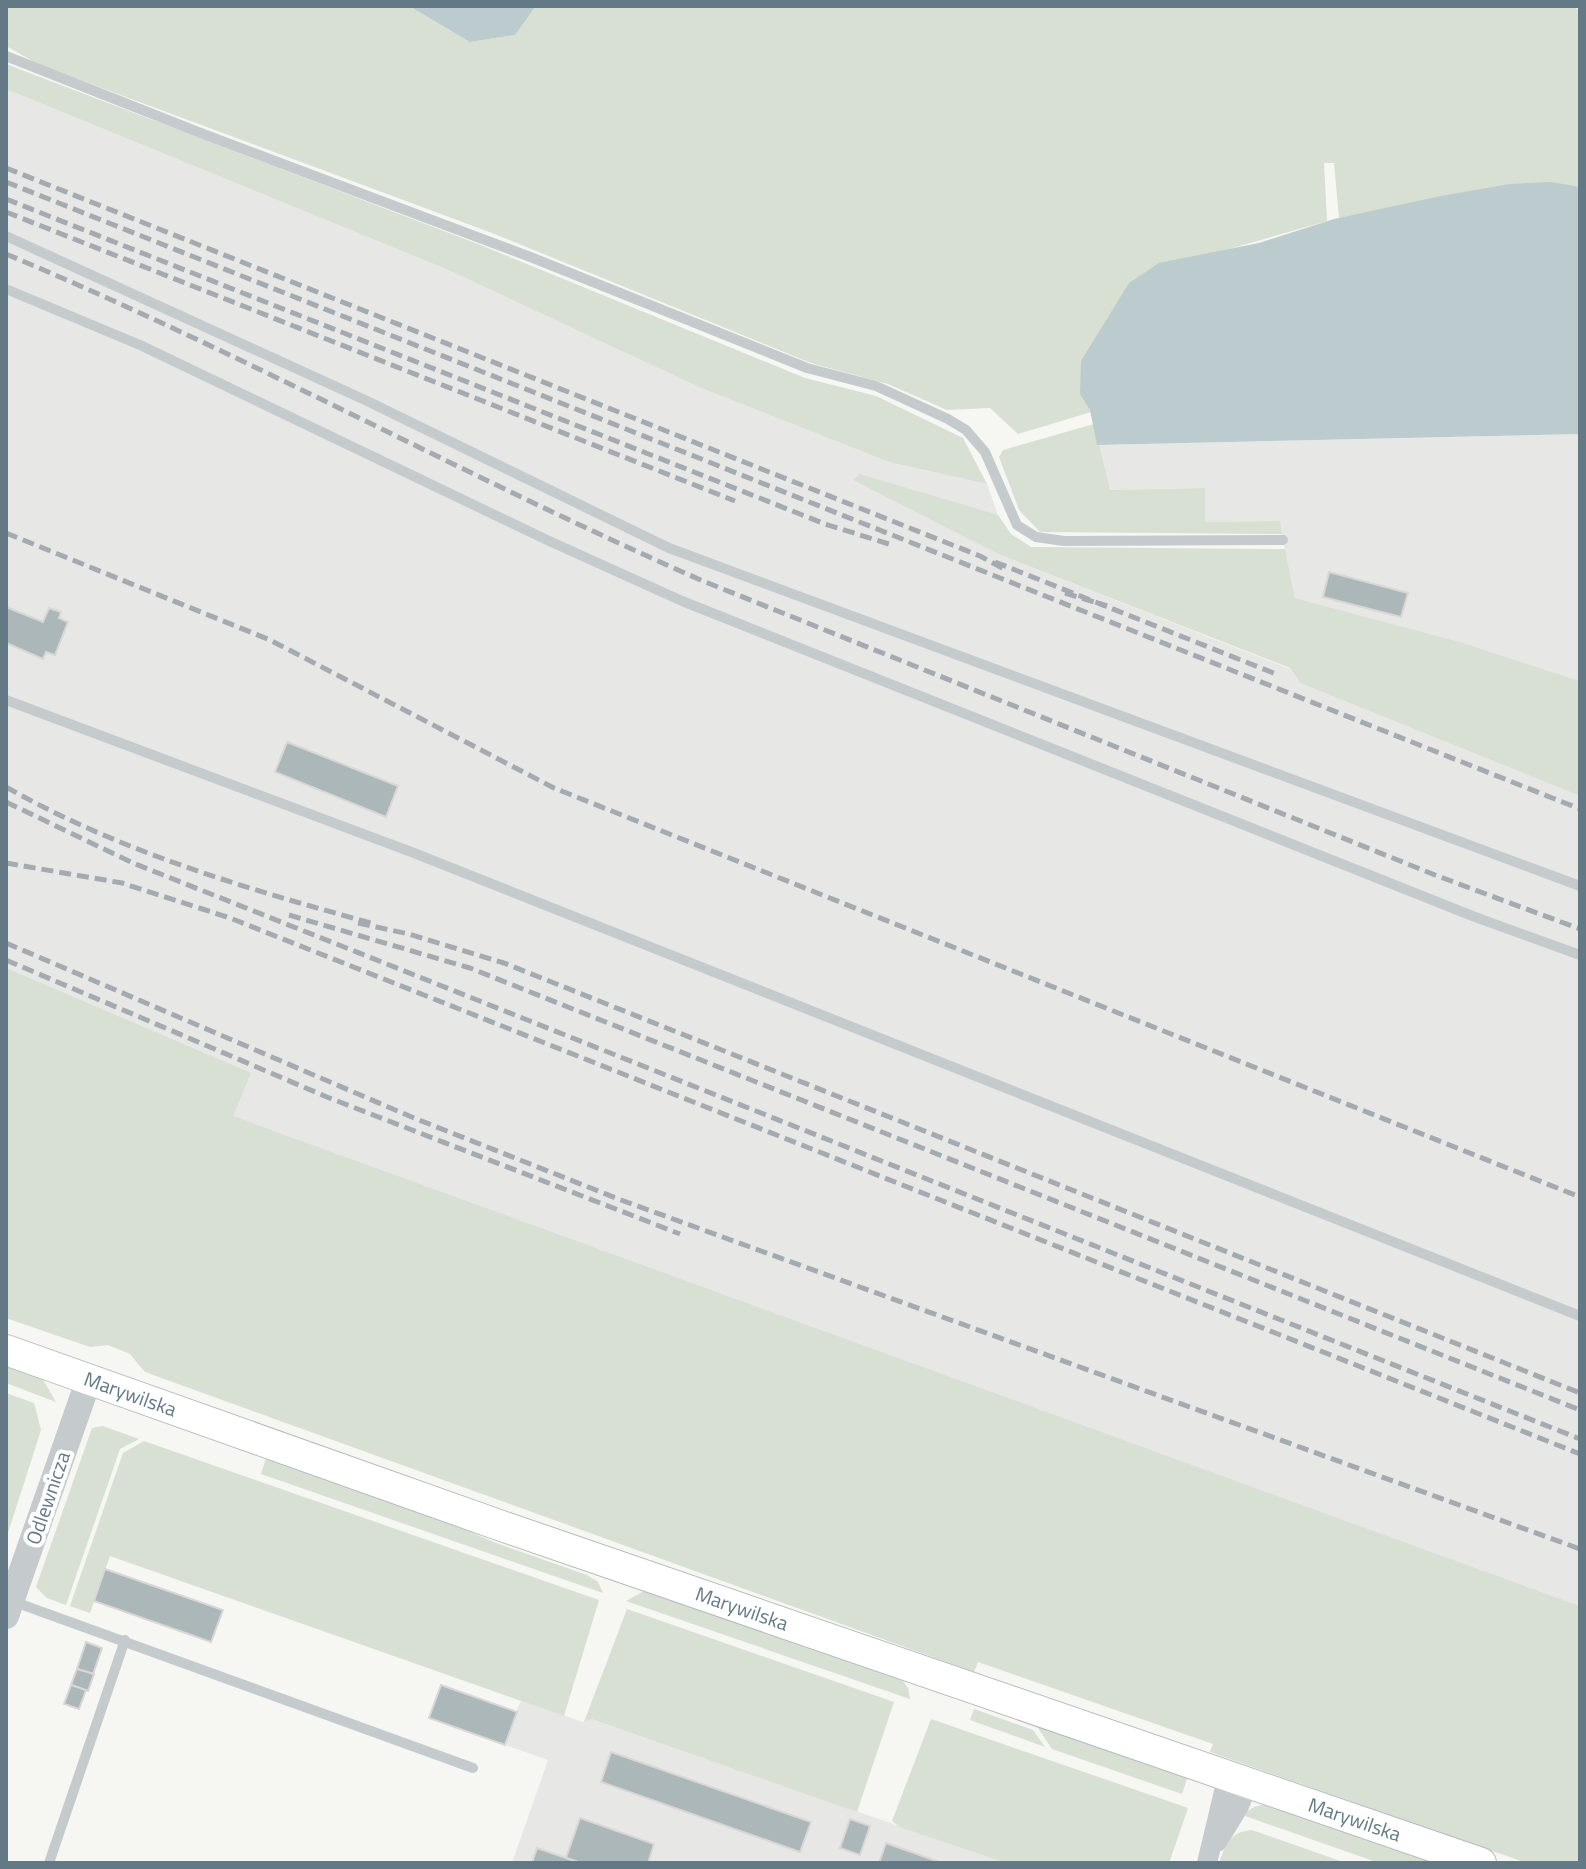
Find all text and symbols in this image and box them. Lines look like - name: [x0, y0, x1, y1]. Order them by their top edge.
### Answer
- street label: Marywilska: [80, 1363, 181, 1424]
- street label: Odlewnicza: [17, 1447, 78, 1549]
- street label: Marywilska: [691, 1578, 793, 1639]
- street label: Marywilska: [1304, 1789, 1405, 1849]

